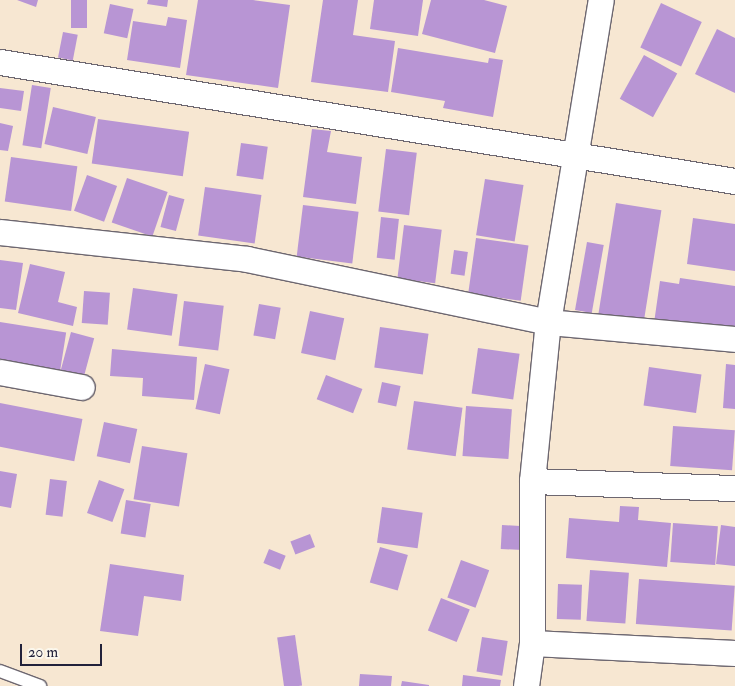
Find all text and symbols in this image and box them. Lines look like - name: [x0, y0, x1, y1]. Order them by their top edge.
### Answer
- scale bar: [22, 634, 105, 666]
- text: 20 m: [28, 643, 58, 662]

